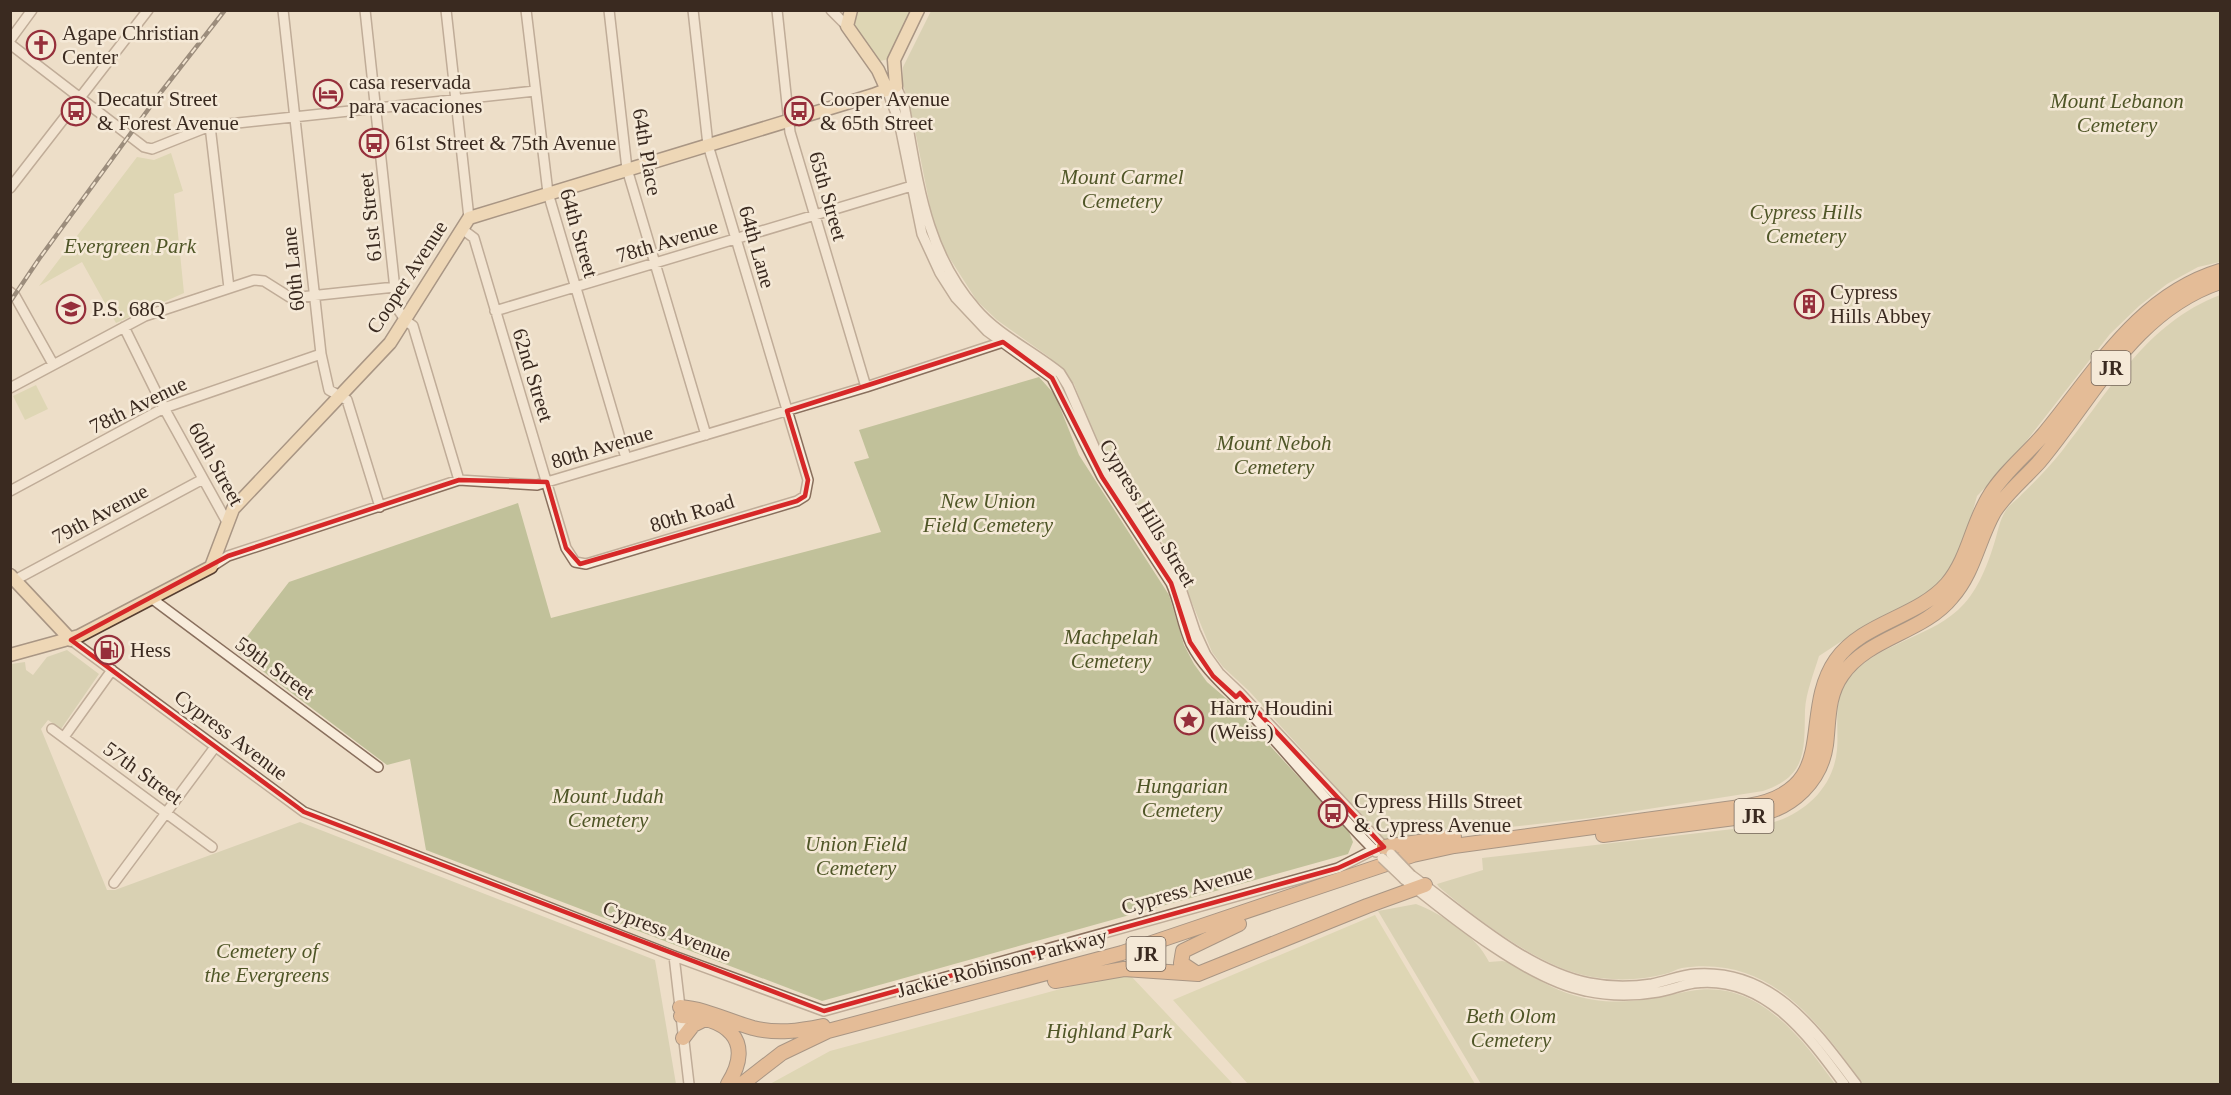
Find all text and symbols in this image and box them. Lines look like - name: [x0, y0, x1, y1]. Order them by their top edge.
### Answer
- place label: Agape Christian Center: [62, 21, 200, 69]
- church icon: Agape Christian Center: [25, 29, 57, 61]
- place label: casa reservada para vacaciones: [349, 70, 483, 118]
- hotel icon: casa reservada para vacaciones: [312, 78, 344, 110]
- place label: Decatur Street & Forest Avenue: [97, 87, 239, 135]
- place label: Cooper Avenue & 65th Street: [820, 87, 950, 135]
- park label: Mount Lebanon Cemetery: [2049, 89, 2184, 137]
- bus stop icon: Decatur Street & Forest Avenue: [60, 95, 92, 127]
- bus stop icon: Cooper Avenue & 65th Street: [783, 95, 815, 127]
- street label: 64th Place: [628, 107, 666, 197]
- bus stop icon: 61st Street & 75th Avenue: [358, 127, 390, 159]
- place label: 61st Street & 75th Avenue: [395, 131, 616, 155]
- street label: 65th Street: [804, 149, 852, 243]
- park label: Mount Carmel Cemetery: [1059, 165, 1184, 213]
- street label: 61st Street: [353, 171, 387, 263]
- street label: 64th Street: [555, 186, 603, 280]
- park label: Cypress Hills Cemetery: [1750, 200, 1862, 248]
- street label: 64th Lane: [734, 203, 780, 291]
- street label: 78th Avenue: [613, 214, 721, 268]
- street label: Cooper Avenue: [362, 216, 452, 338]
- street label: 60th Lane: [277, 226, 309, 312]
- park label: Evergreen Park: [63, 234, 197, 258]
- place label: Cypress Hills Abbey: [1830, 280, 1931, 328]
- building icon: Cypress Hills Abbey: [1793, 288, 1825, 320]
- school or university icon: P.S. 68Q: [55, 293, 87, 325]
- place label: P.S. 68Q: [92, 297, 165, 321]
- street label: 62nd Street: [507, 325, 559, 425]
- road number: JR: [2092, 351, 2130, 385]
- street label: 78th Avenue: [85, 371, 191, 439]
- street label: 60th Street: [183, 418, 249, 510]
- street label: 80th Avenue: [548, 420, 656, 474]
- park label: Mount Neboh Cemetery: [1216, 431, 1331, 479]
- street label: Cypress Hills Street: [1094, 435, 1202, 591]
- street label: 79th Avenue: [48, 479, 152, 549]
- street label: 80th Road: [647, 489, 738, 537]
- park label: New Union Field Cemetery: [922, 489, 1054, 537]
- park label: Machpelah Cemetery: [1063, 625, 1158, 673]
- street label: 59th Street: [231, 631, 319, 705]
- fuel station icon: Hess: [93, 634, 125, 666]
- place label: Hess: [130, 638, 171, 662]
- street label: Cypress Avenue: [170, 685, 292, 785]
- place label: Harry Houdini (Weiss): [1210, 696, 1333, 744]
- place icon: Harry Houdini (Weiss): [1173, 704, 1205, 736]
- street label: 57th Street: [99, 736, 187, 810]
- park label: Hungarian Cemetery: [1135, 774, 1228, 822]
- park label: Mount Judah Cemetery: [551, 784, 664, 832]
- place label: Cypress Hills Street & Cypress Avenue: [1354, 789, 1522, 837]
- bus stop icon: Cypress Hills Street & Cypress Avenue: [1317, 797, 1349, 829]
- road number: JR: [1734, 799, 1774, 833]
- park label: Union Field Cemetery: [805, 832, 908, 880]
- street label: Cypress Avenue: [1119, 859, 1255, 919]
- street label: Cypress Avenue: [599, 896, 735, 966]
- street label: Jackie Robinson Parkway: [894, 923, 1110, 1003]
- road number: JR: [1126, 937, 1166, 971]
- park label: Cemetery of the Evergreens: [205, 939, 329, 987]
- park label: Beth Olom Cemetery: [1466, 1004, 1556, 1052]
- park label: Highland Park: [1045, 1019, 1172, 1043]

